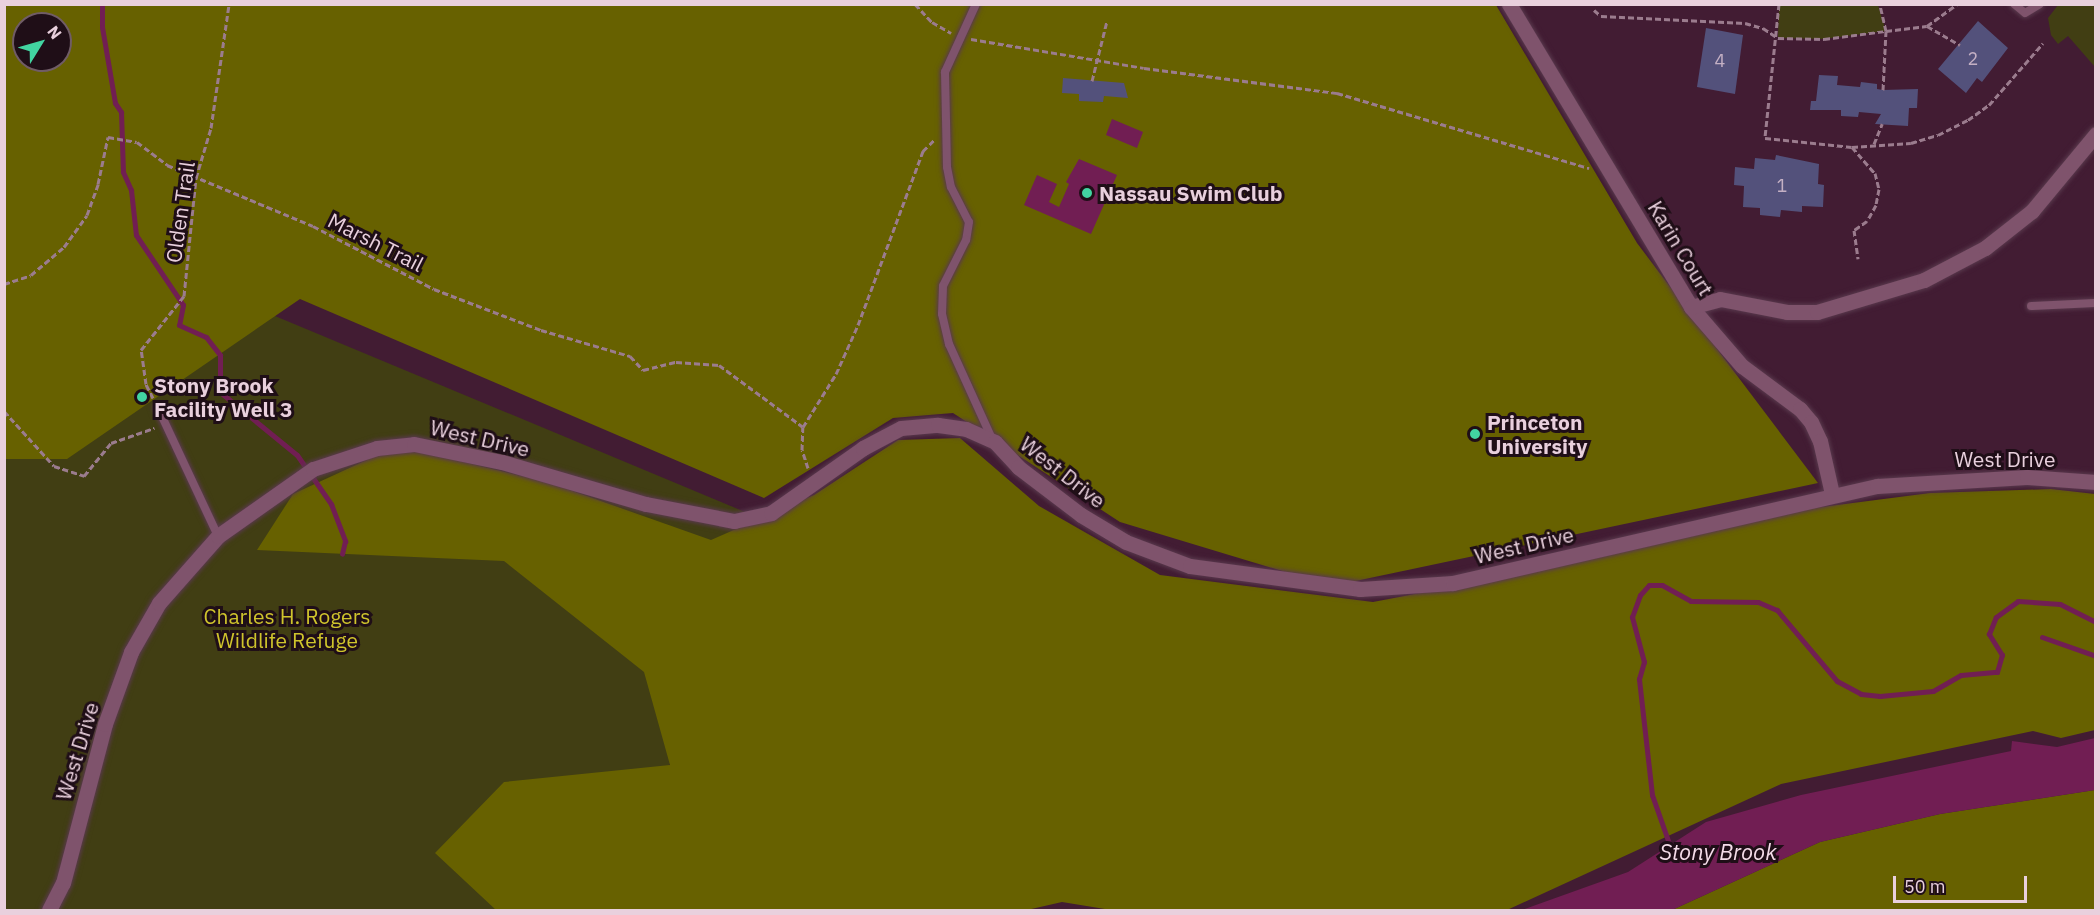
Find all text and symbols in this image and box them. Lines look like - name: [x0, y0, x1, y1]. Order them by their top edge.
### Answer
- north arrow: [12, 12, 72, 72]
- text: N: [43, 22, 66, 43]
- house number: 2: [1968, 48, 1978, 70]
- house number: 4: [1715, 50, 1725, 72]
- street label: Olden Trail: [160, 160, 200, 264]
- house number: 1: [1777, 175, 1787, 197]
- place label: Nassau Swim Club: [1099, 180, 1282, 206]
- marker: Nassau Swim Club: [1080, 186, 1094, 200]
- street label: Karin Court: [1643, 196, 1719, 300]
- street label: Marsh Trail: [324, 207, 428, 277]
- place label: Stony Brook Facility Well 3: [154, 372, 293, 422]
- marker: Stony Brook Facility Well 3: [135, 390, 149, 404]
- place label: Princeton University: [1487, 409, 1587, 459]
- street label: West Drive: [428, 414, 532, 462]
- marker: Princeton University: [1468, 427, 1482, 441]
- street label: West Drive: [1015, 431, 1111, 513]
- street label: West Drive: [1954, 446, 2056, 472]
- street label: West Drive: [1472, 521, 1576, 569]
- park label: Charles H. Rogers Wildlife Refuge: [203, 603, 371, 653]
- street label: West Drive: [50, 699, 104, 803]
- water label: Stony Brook: [1659, 839, 1777, 865]
- scale bar: [1896, 864, 2030, 902]
- text: 50 m: [1904, 875, 1946, 898]

